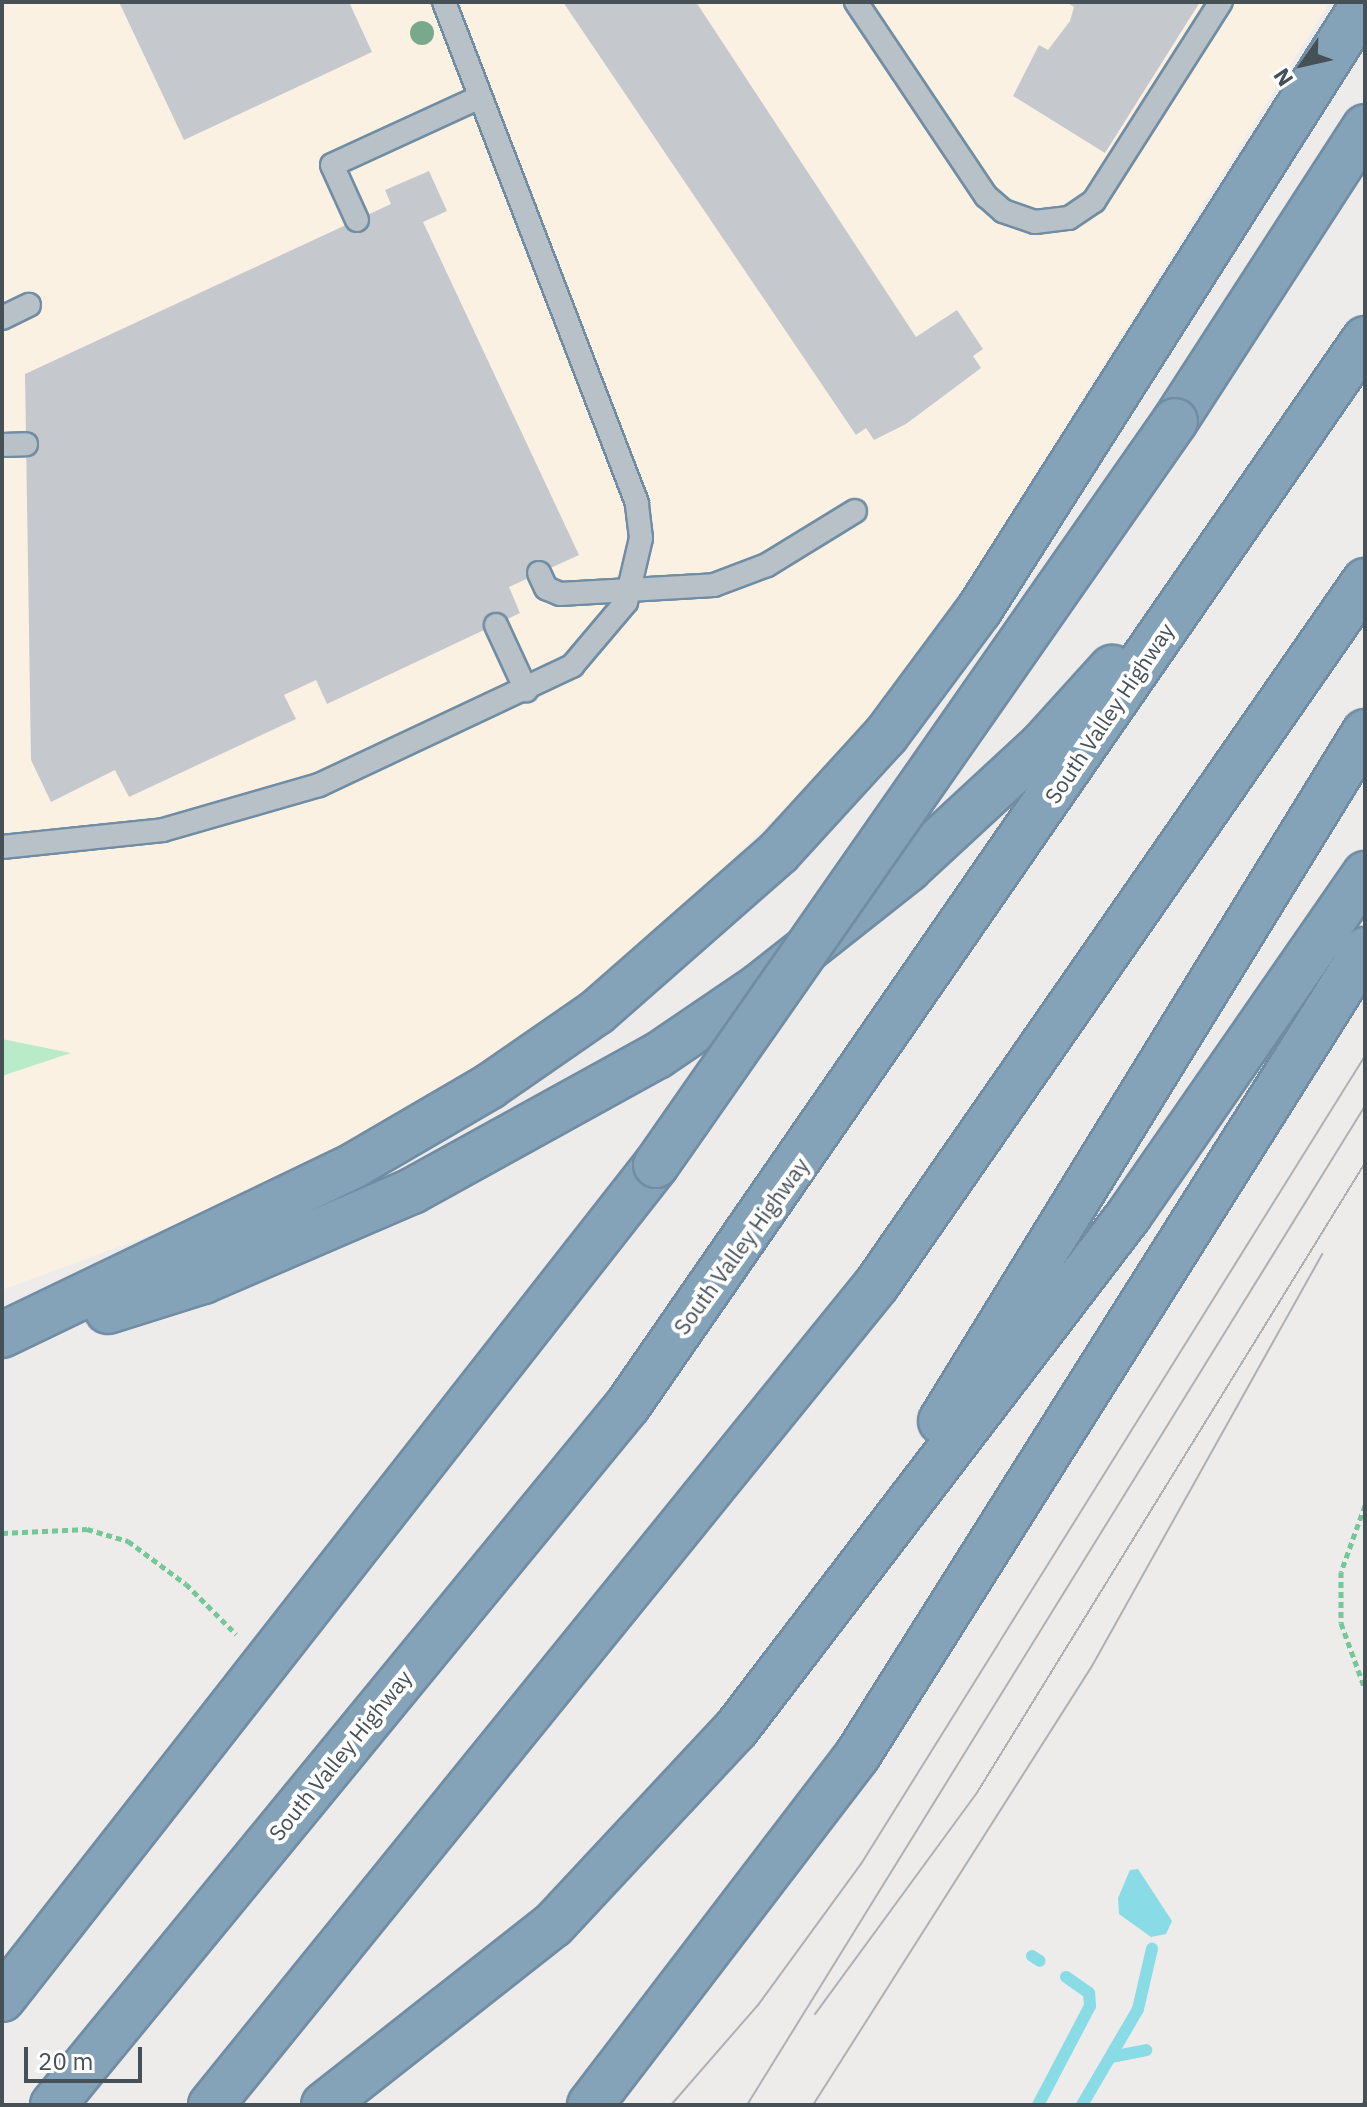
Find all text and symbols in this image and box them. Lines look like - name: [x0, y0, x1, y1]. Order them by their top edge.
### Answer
- north arrow: [1263, 24, 1343, 104]
- text: N: [1266, 63, 1299, 92]
- street label: South Valley Highway: [1039, 618, 1179, 808]
- street label: South Valley Highway: [668, 1153, 814, 1339]
- street label: South Valley Highway: [263, 1664, 417, 1846]
- scale bar: [28, 2031, 146, 2081]
- text: 20 m: [38, 2045, 93, 2077]

